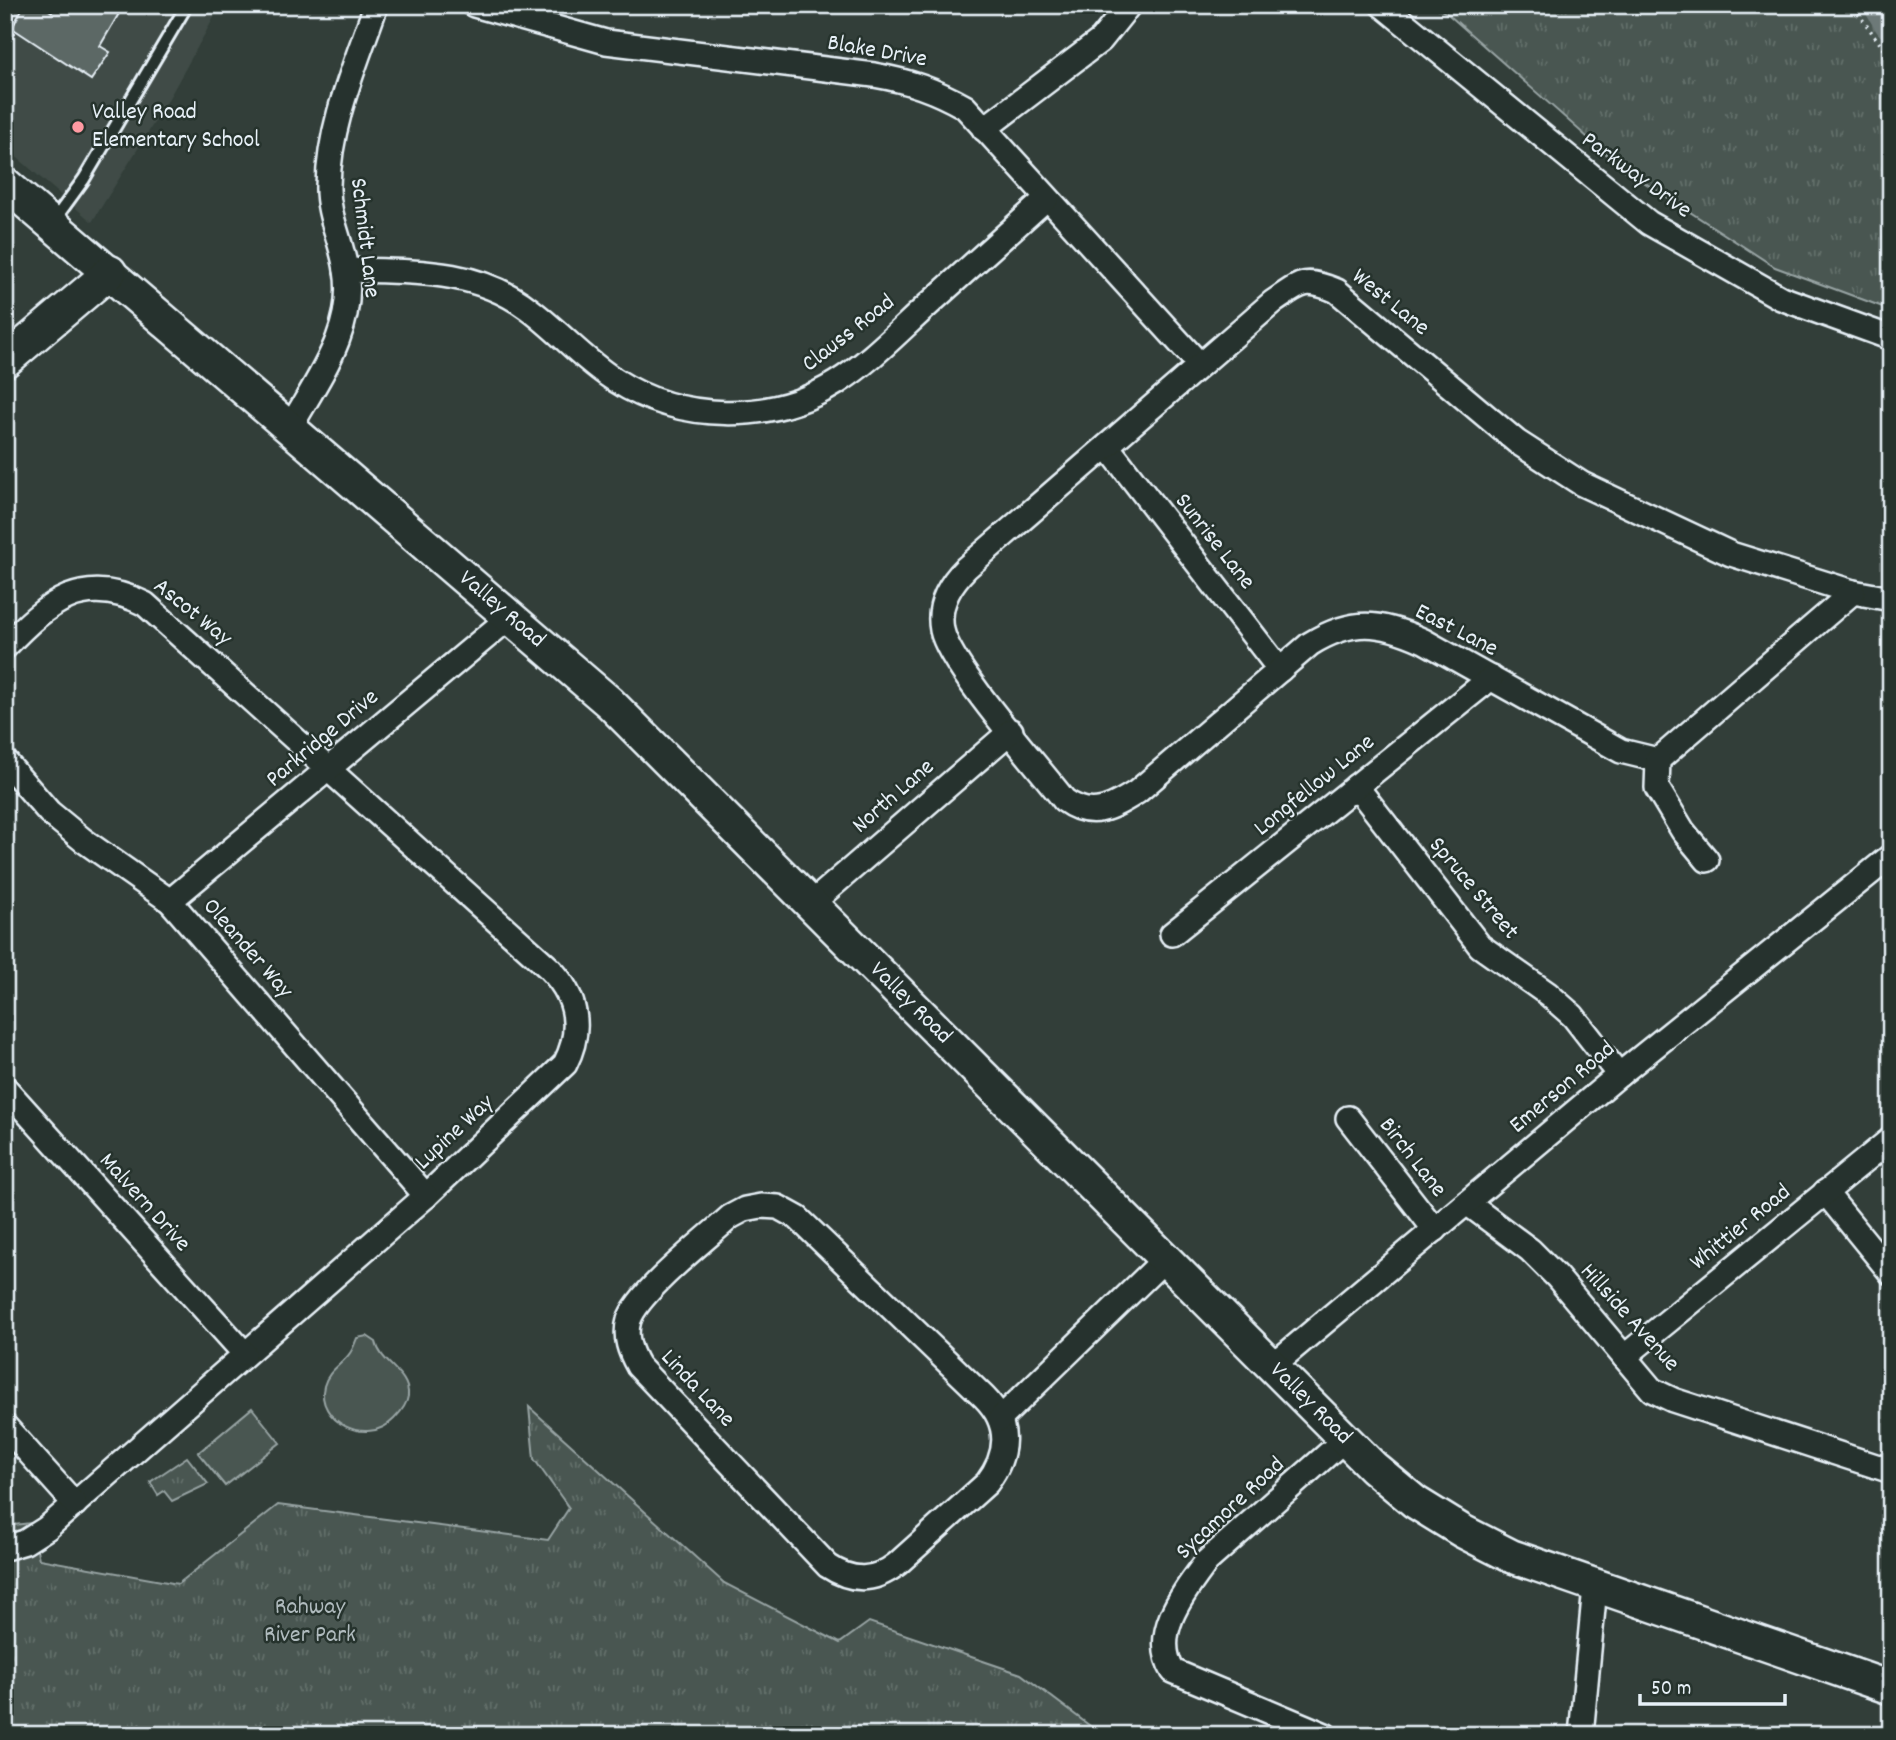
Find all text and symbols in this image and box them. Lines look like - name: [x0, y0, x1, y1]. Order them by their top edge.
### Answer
- street label: Blake Drive: [825, 27, 929, 77]
- place label: Valley Road Elementary School: [92, 96, 260, 158]
- marker: Valley Road Elementary School: [70, 119, 86, 135]
- street label: Parkway Drive: [1574, 124, 1698, 228]
- street label: Schmidt Lane: [340, 176, 388, 300]
- street label: West Lane: [1344, 261, 1436, 345]
- street label: Clauss Road: [795, 287, 903, 381]
- street label: Sunrise Lane: [1165, 487, 1263, 597]
- street label: Valley Road: [450, 563, 552, 657]
- street label: Ascot Way: [145, 571, 240, 656]
- street label: East Lane: [1408, 596, 1504, 666]
- street label: Parkridge Drive: [259, 682, 387, 796]
- street label: Longfellow Lane: [1247, 727, 1383, 845]
- street label: North Lane: [845, 752, 943, 842]
- street label: Spruce Street: [1420, 830, 1526, 948]
- street label: Oleander Way: [194, 891, 301, 1008]
- street label: Valley Road: [861, 954, 959, 1053]
- street label: Emerson Road: [1503, 1033, 1623, 1143]
- street label: Lupine Way: [408, 1086, 503, 1179]
- street label: Birch Lane: [1370, 1111, 1454, 1205]
- street label: Malvern Drive: [90, 1146, 198, 1260]
- street label: Whittier Road: [1683, 1177, 1799, 1279]
- street label: Hillside Avenue: [1571, 1256, 1687, 1380]
- street label: Linda Lane: [652, 1342, 742, 1436]
- street label: Valley Road: [1261, 1355, 1359, 1453]
- street label: Sycamore Road: [1169, 1449, 1293, 1569]
- park label: Rahway River Park: [264, 1591, 356, 1653]
- scale bar: [1640, 1663, 1786, 1707]
- text: 50 m: [1651, 1675, 1691, 1705]

